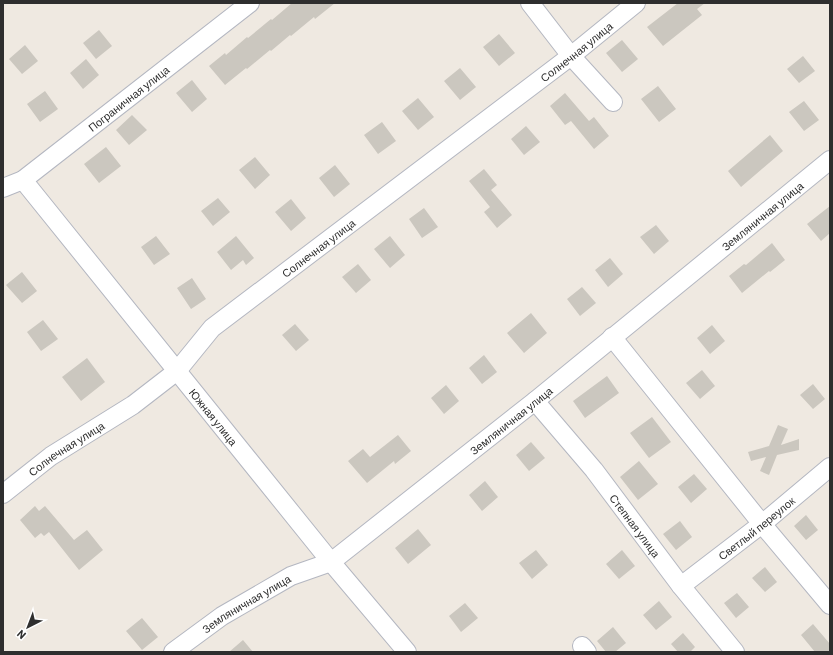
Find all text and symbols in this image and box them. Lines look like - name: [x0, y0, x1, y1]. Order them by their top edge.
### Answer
- street label: Солнечная улица: [537, 18, 615, 84]
- street label: Пограничная улица: [85, 62, 172, 133]
- street label: Земляничная улица: [719, 178, 806, 253]
- street label: Солнечная улица: [279, 215, 358, 279]
- street label: Земляничная улица: [467, 383, 555, 457]
- street label: Южная улица: [187, 386, 241, 448]
- street label: Солнечная улица: [25, 418, 107, 478]
- street label: Степная улица: [608, 491, 664, 560]
- street label: Светлый переулок: [715, 493, 797, 562]
- street label: Земляничная улица: [199, 571, 293, 635]
- north arrow: [8, 607, 48, 647]
- text: N: [14, 628, 28, 642]

